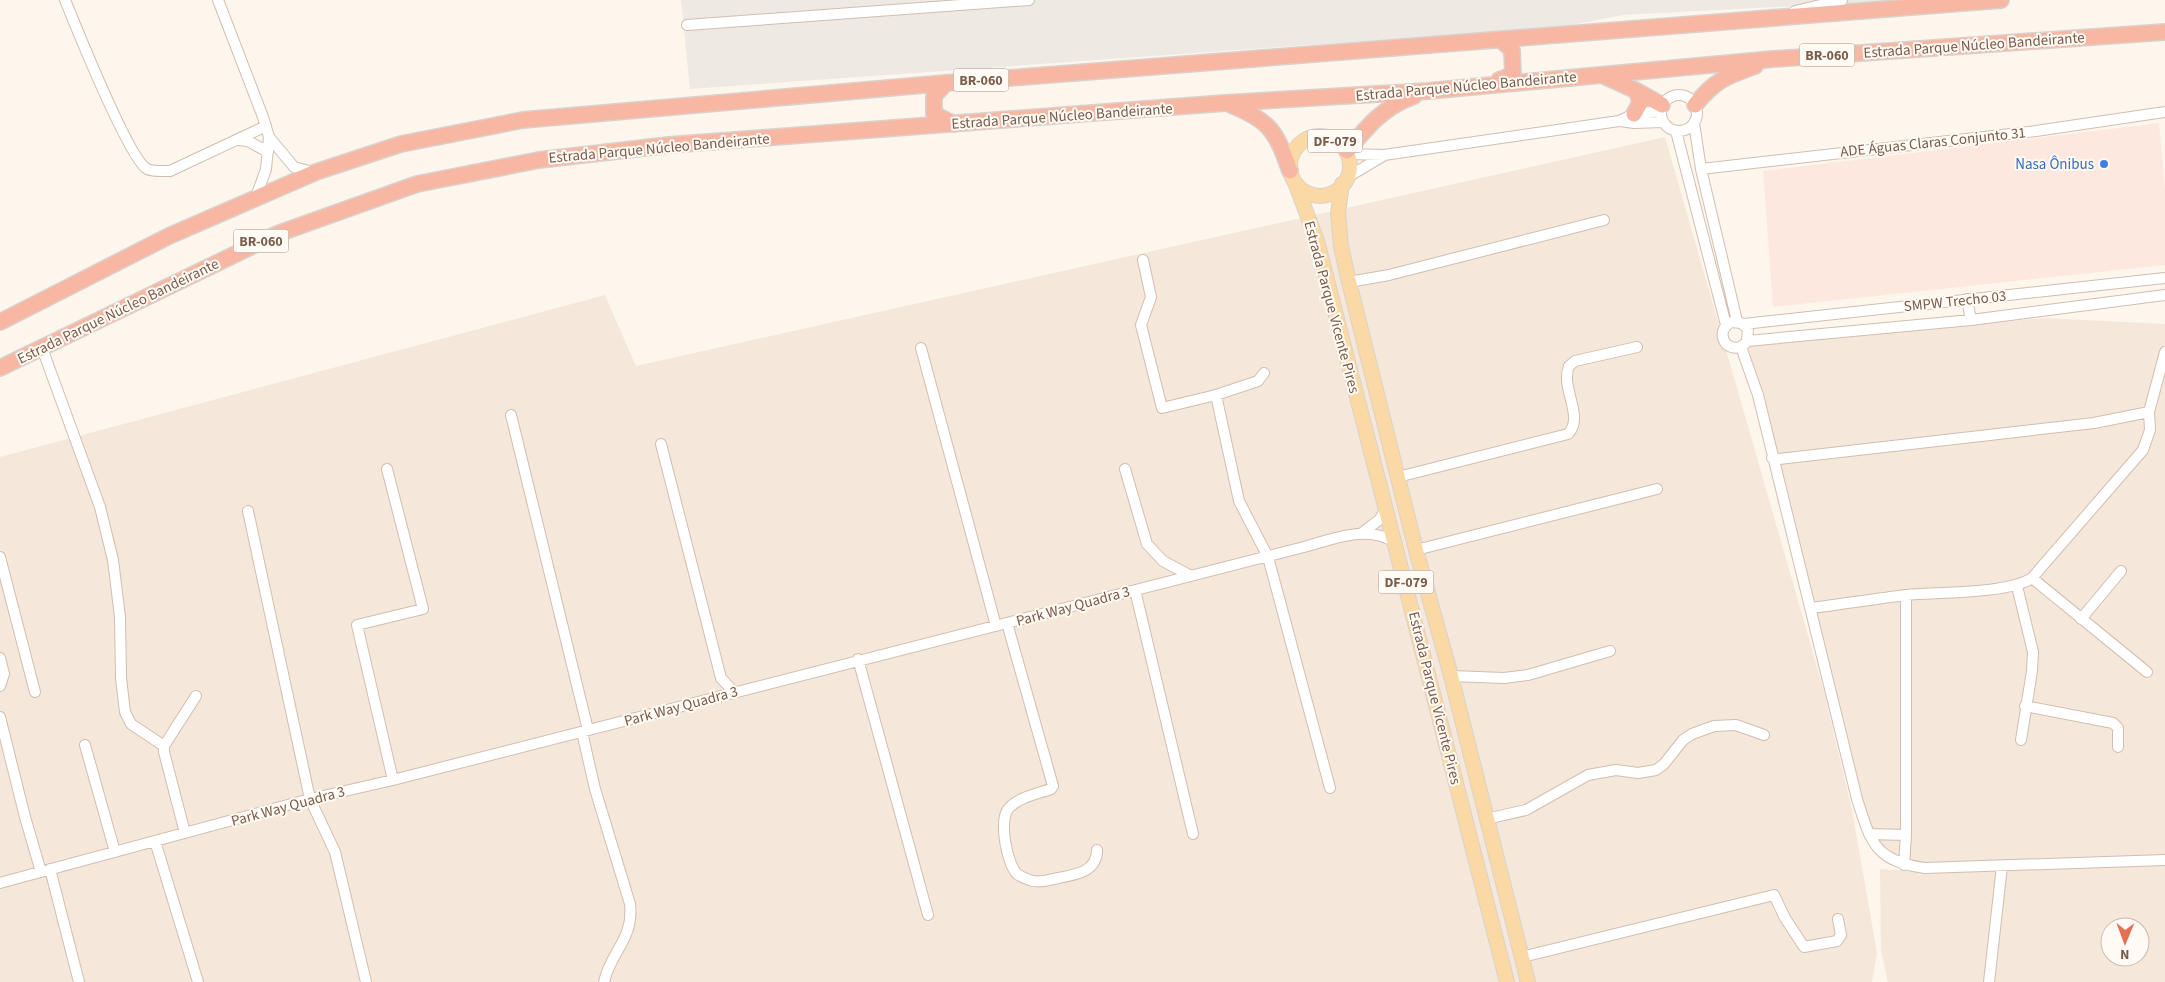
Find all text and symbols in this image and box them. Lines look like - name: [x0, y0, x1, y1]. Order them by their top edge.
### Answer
- street label: Estrada Parque Núcleo Bandeirante: [1863, 27, 2085, 64]
- road number: BR-060: [1800, 44, 1854, 66]
- street label: Estrada Parque Núcleo Bandeirante: [1355, 66, 1577, 107]
- road number: BR-060: [954, 68, 1008, 92]
- street label: Estrada Parque Núcleo Bandeirante: [951, 98, 1173, 135]
- street label: ADE Águas Claras Conjunto 31: [1839, 122, 2027, 163]
- street label: Estrada Parque Núcleo Bandeirante: [548, 128, 770, 169]
- road number: DF-079: [1308, 130, 1362, 152]
- place label: Nasa Ônibus: [2015, 154, 2094, 175]
- marker: Nasa Ônibus: [2098, 158, 2110, 170]
- street label: Estrada Parque Vicente Pires: [1298, 219, 1365, 396]
- road number: BR-060: [234, 230, 288, 252]
- street label: Estrada Parque Núcleo Bandeirante: [14, 253, 222, 369]
- street label: SMPW Trecho 03: [1903, 286, 2007, 317]
- road number: DF-079: [1378, 570, 1434, 594]
- street label: Park Way Quadra 3: [1014, 581, 1132, 632]
- street label: Estrada Parque Vicente Pires: [1403, 609, 1466, 787]
- street label: Park Way Quadra 3: [622, 681, 740, 732]
- street label: Park Way Quadra 3: [229, 781, 347, 832]
- north arrow: [2100, 917, 2150, 967]
- text: N: [2120, 944, 2130, 964]

